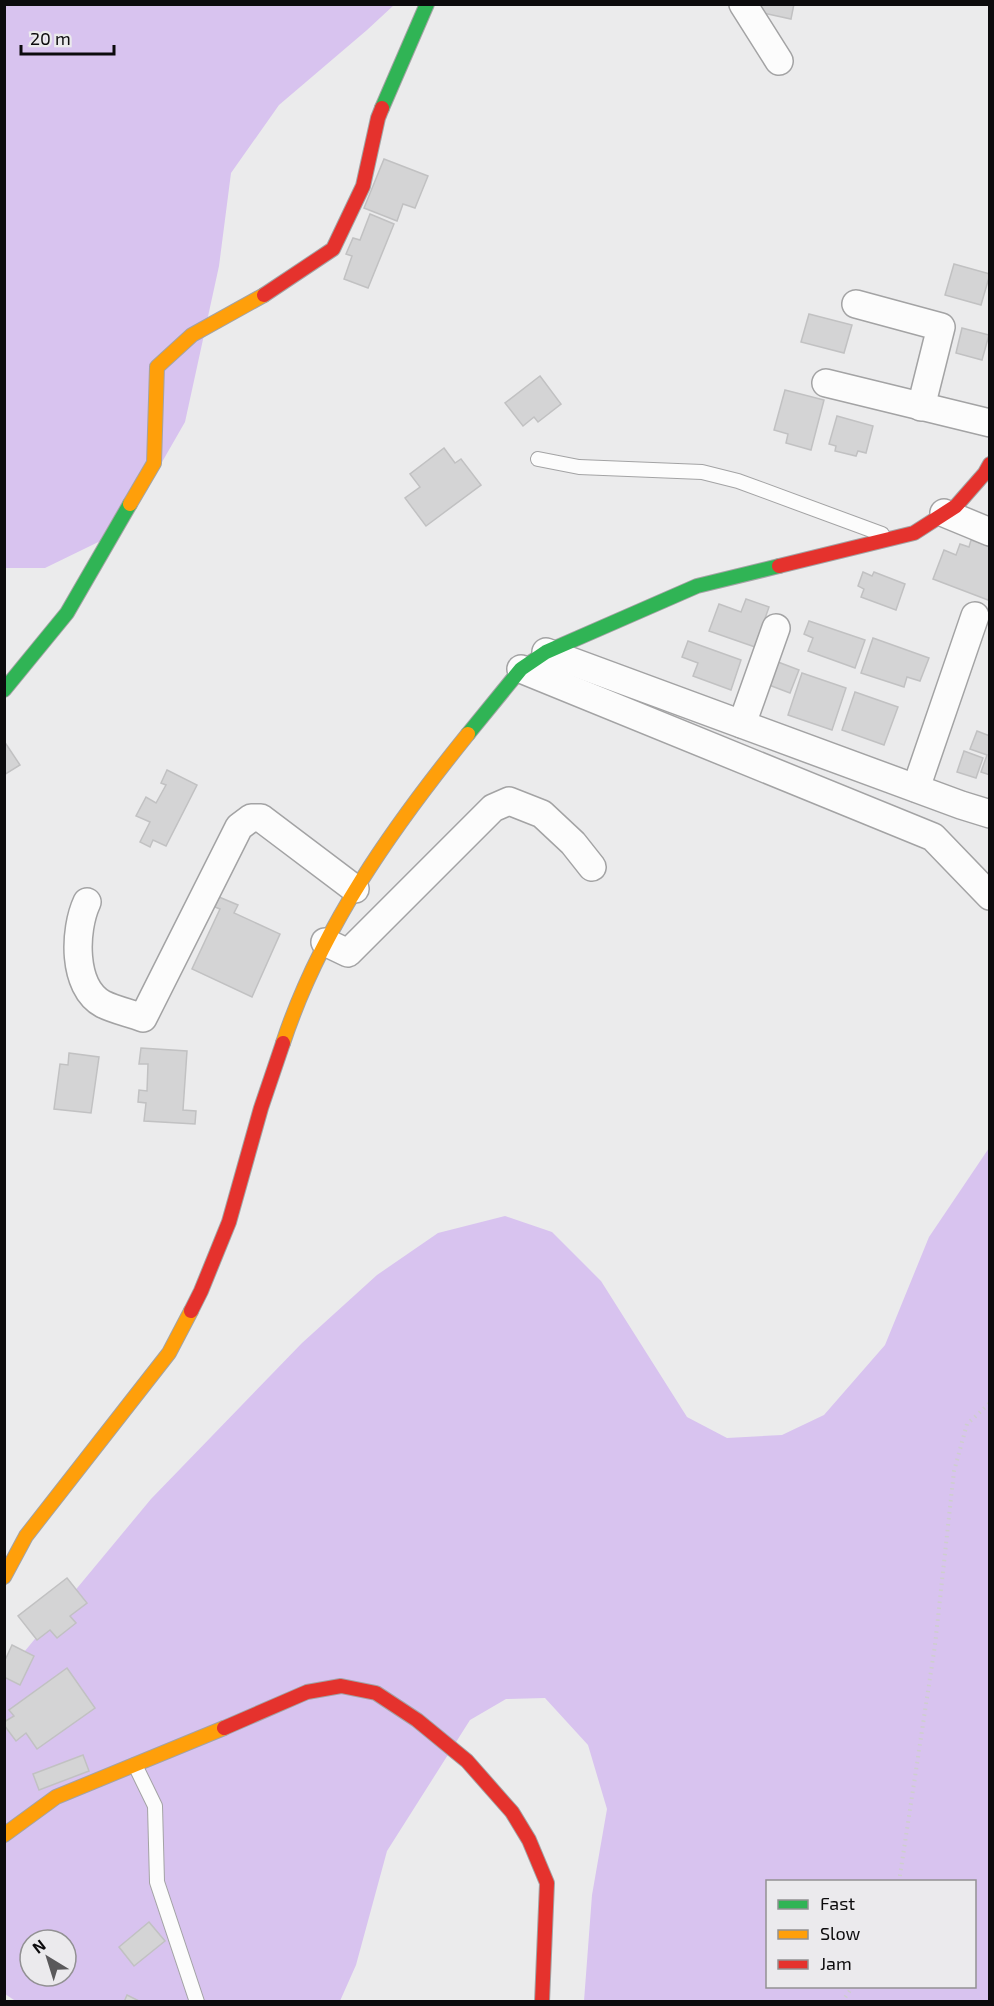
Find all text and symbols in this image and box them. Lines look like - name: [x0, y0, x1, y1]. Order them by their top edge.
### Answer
- scale bar: [21, 18, 114, 56]
- text: 20 m: [30, 27, 71, 49]
- legend: [766, 1880, 976, 1988]
- text: Fast: [820, 1892, 855, 1914]
- text: Slow: [820, 1922, 861, 1944]
- north arrow: [18, 1928, 78, 1988]
- text: N: [28, 1935, 49, 1957]
- text: Jam: [820, 1952, 852, 1974]

